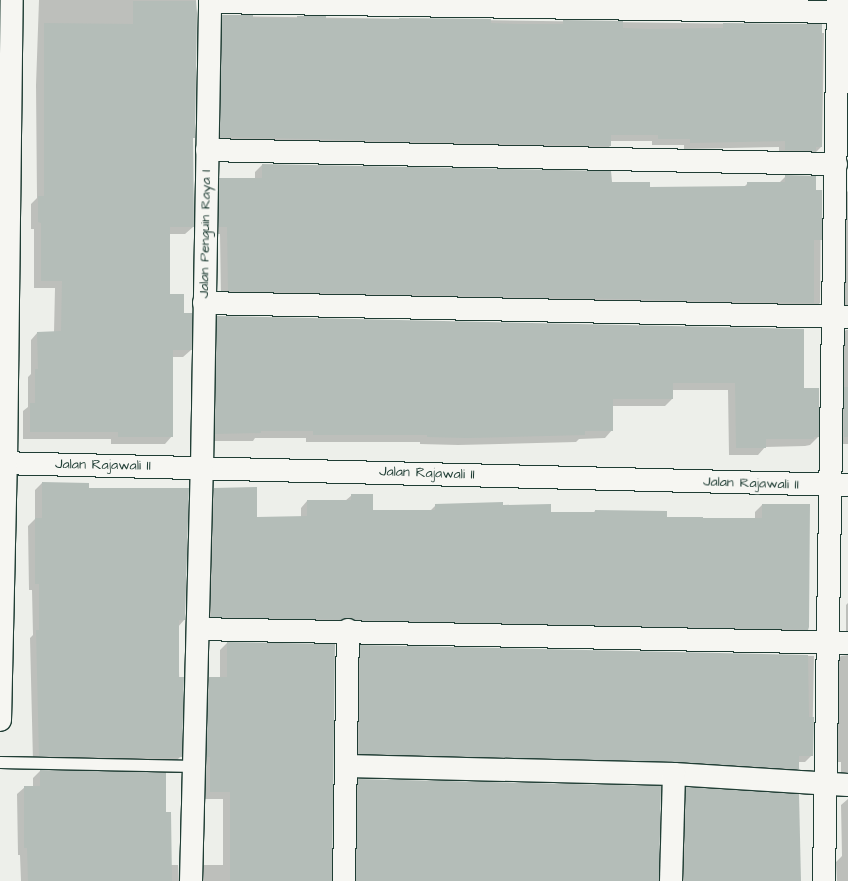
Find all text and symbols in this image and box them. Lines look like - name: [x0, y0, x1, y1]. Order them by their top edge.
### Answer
- street label: Jalan Penguin Raya I: [195, 170, 215, 298]
- street label: Jalan Rajawali II: [55, 456, 151, 474]
- street label: Jalan Rajawali II: [379, 463, 475, 483]
- street label: Jalan Rajawali II: [703, 473, 799, 493]

